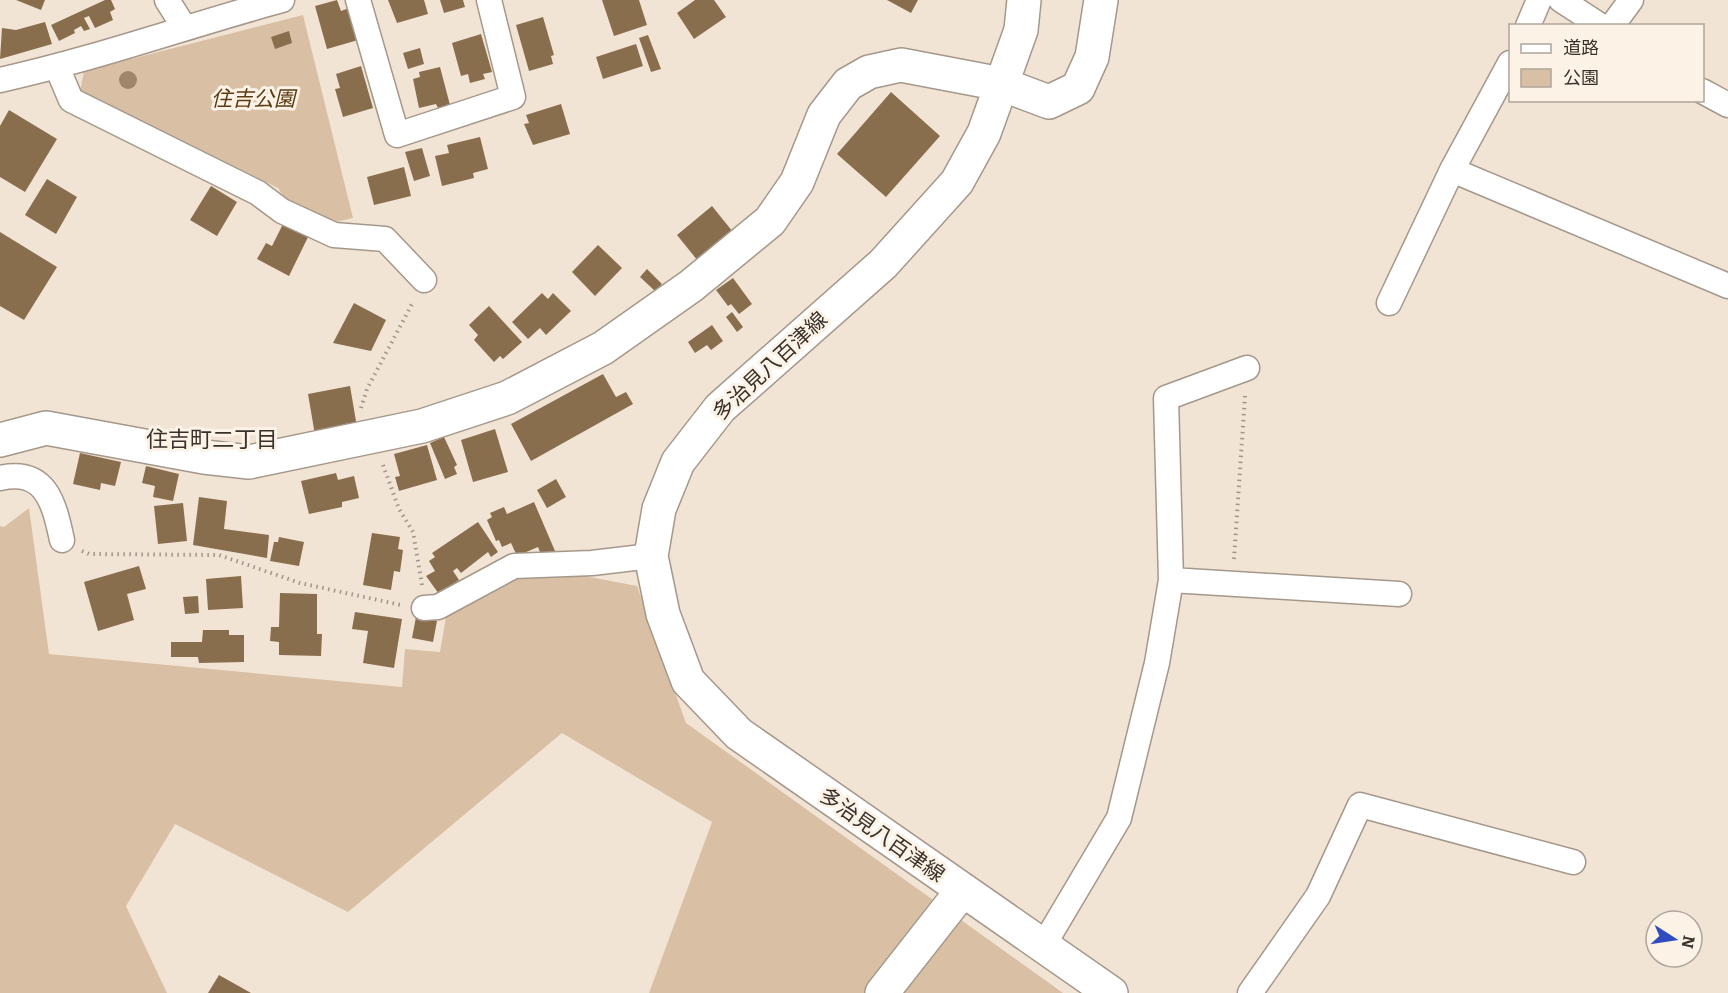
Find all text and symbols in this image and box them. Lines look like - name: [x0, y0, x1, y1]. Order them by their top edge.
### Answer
- legend: [1509, 24, 1704, 102]
- text: 道路: [1563, 37, 1599, 59]
- text: 公園: [1563, 67, 1599, 89]
- park label: 住吉公園: [211, 86, 298, 112]
- street label: 多治見八百津線: [707, 306, 833, 426]
- district label: 住吉町二丁目: [146, 426, 278, 453]
- street label: 多治見八百津線: [814, 782, 950, 888]
- north arrow: [1644, 909, 1704, 969]
- text: N: [1678, 934, 1699, 950]

